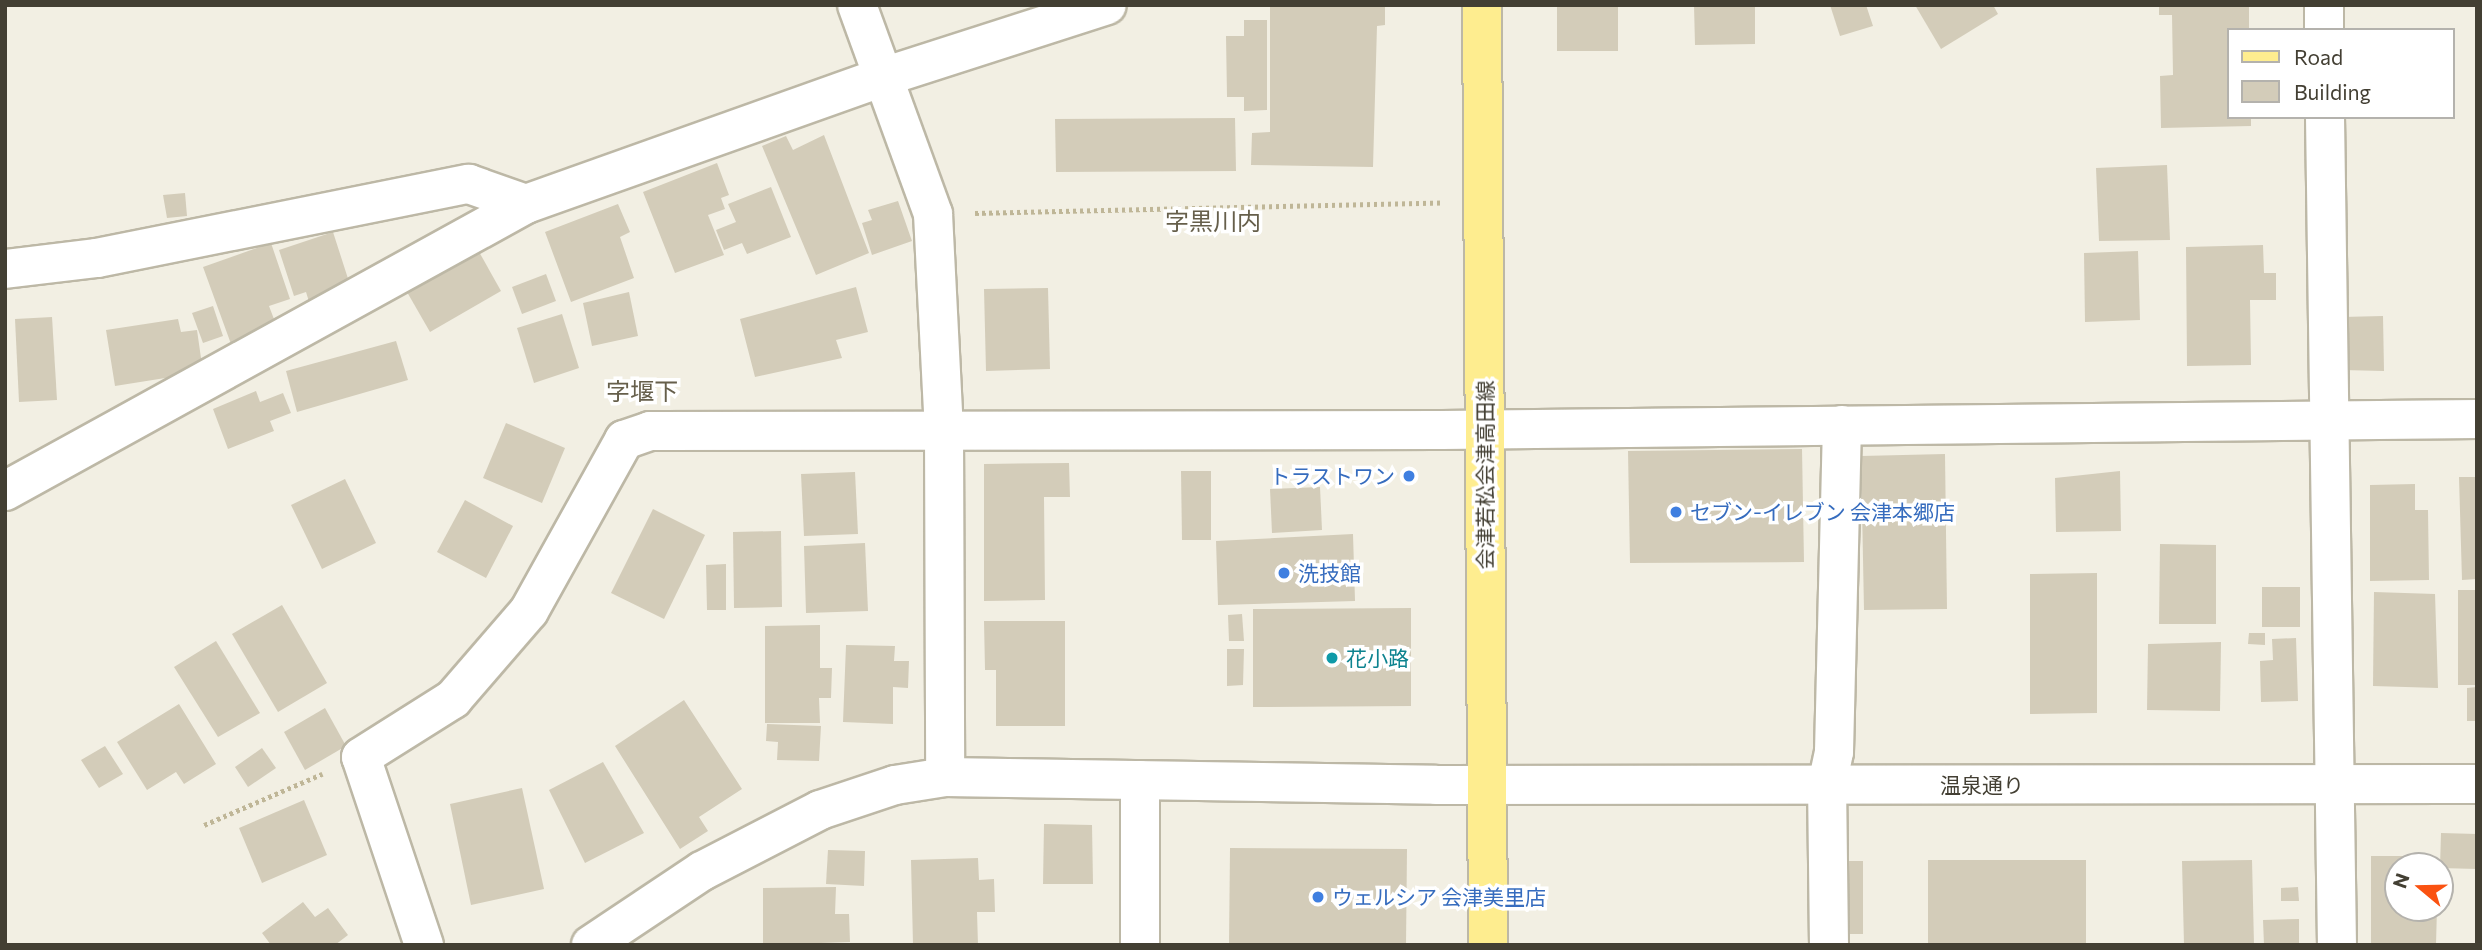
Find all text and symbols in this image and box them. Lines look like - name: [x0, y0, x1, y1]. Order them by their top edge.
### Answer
- legend: [2226, 28, 2454, 119]
- text: Road: [2294, 44, 2343, 69]
- text: Building: [2294, 79, 2371, 104]
- district label: 字黒川内: [1165, 207, 1261, 235]
- district label: 字堰下: [606, 377, 678, 405]
- street label: 会津若松会津高田線: [1472, 381, 1498, 569]
- place label: トラストワン: [1269, 463, 1395, 489]
- marker: トラストワン: [1401, 468, 1417, 484]
- place label: セブン-イレブン 会津本郷店: [1690, 499, 1955, 525]
- marker: セブン-イレブン 会津本郷店: [1668, 504, 1684, 520]
- place label: 洗技館: [1298, 560, 1361, 586]
- marker: 洗技館: [1276, 565, 1292, 581]
- place label: 花小路: [1346, 645, 1409, 671]
- marker: 花小路: [1324, 650, 1340, 666]
- street label: 温泉通り: [1940, 772, 2024, 798]
- north arrow: [2384, 852, 2454, 922]
- text: N: [2387, 870, 2414, 891]
- place label: ウェルシア 会津美里店: [1332, 884, 1546, 910]
- marker: ウェルシア 会津美里店: [1310, 889, 1326, 905]

